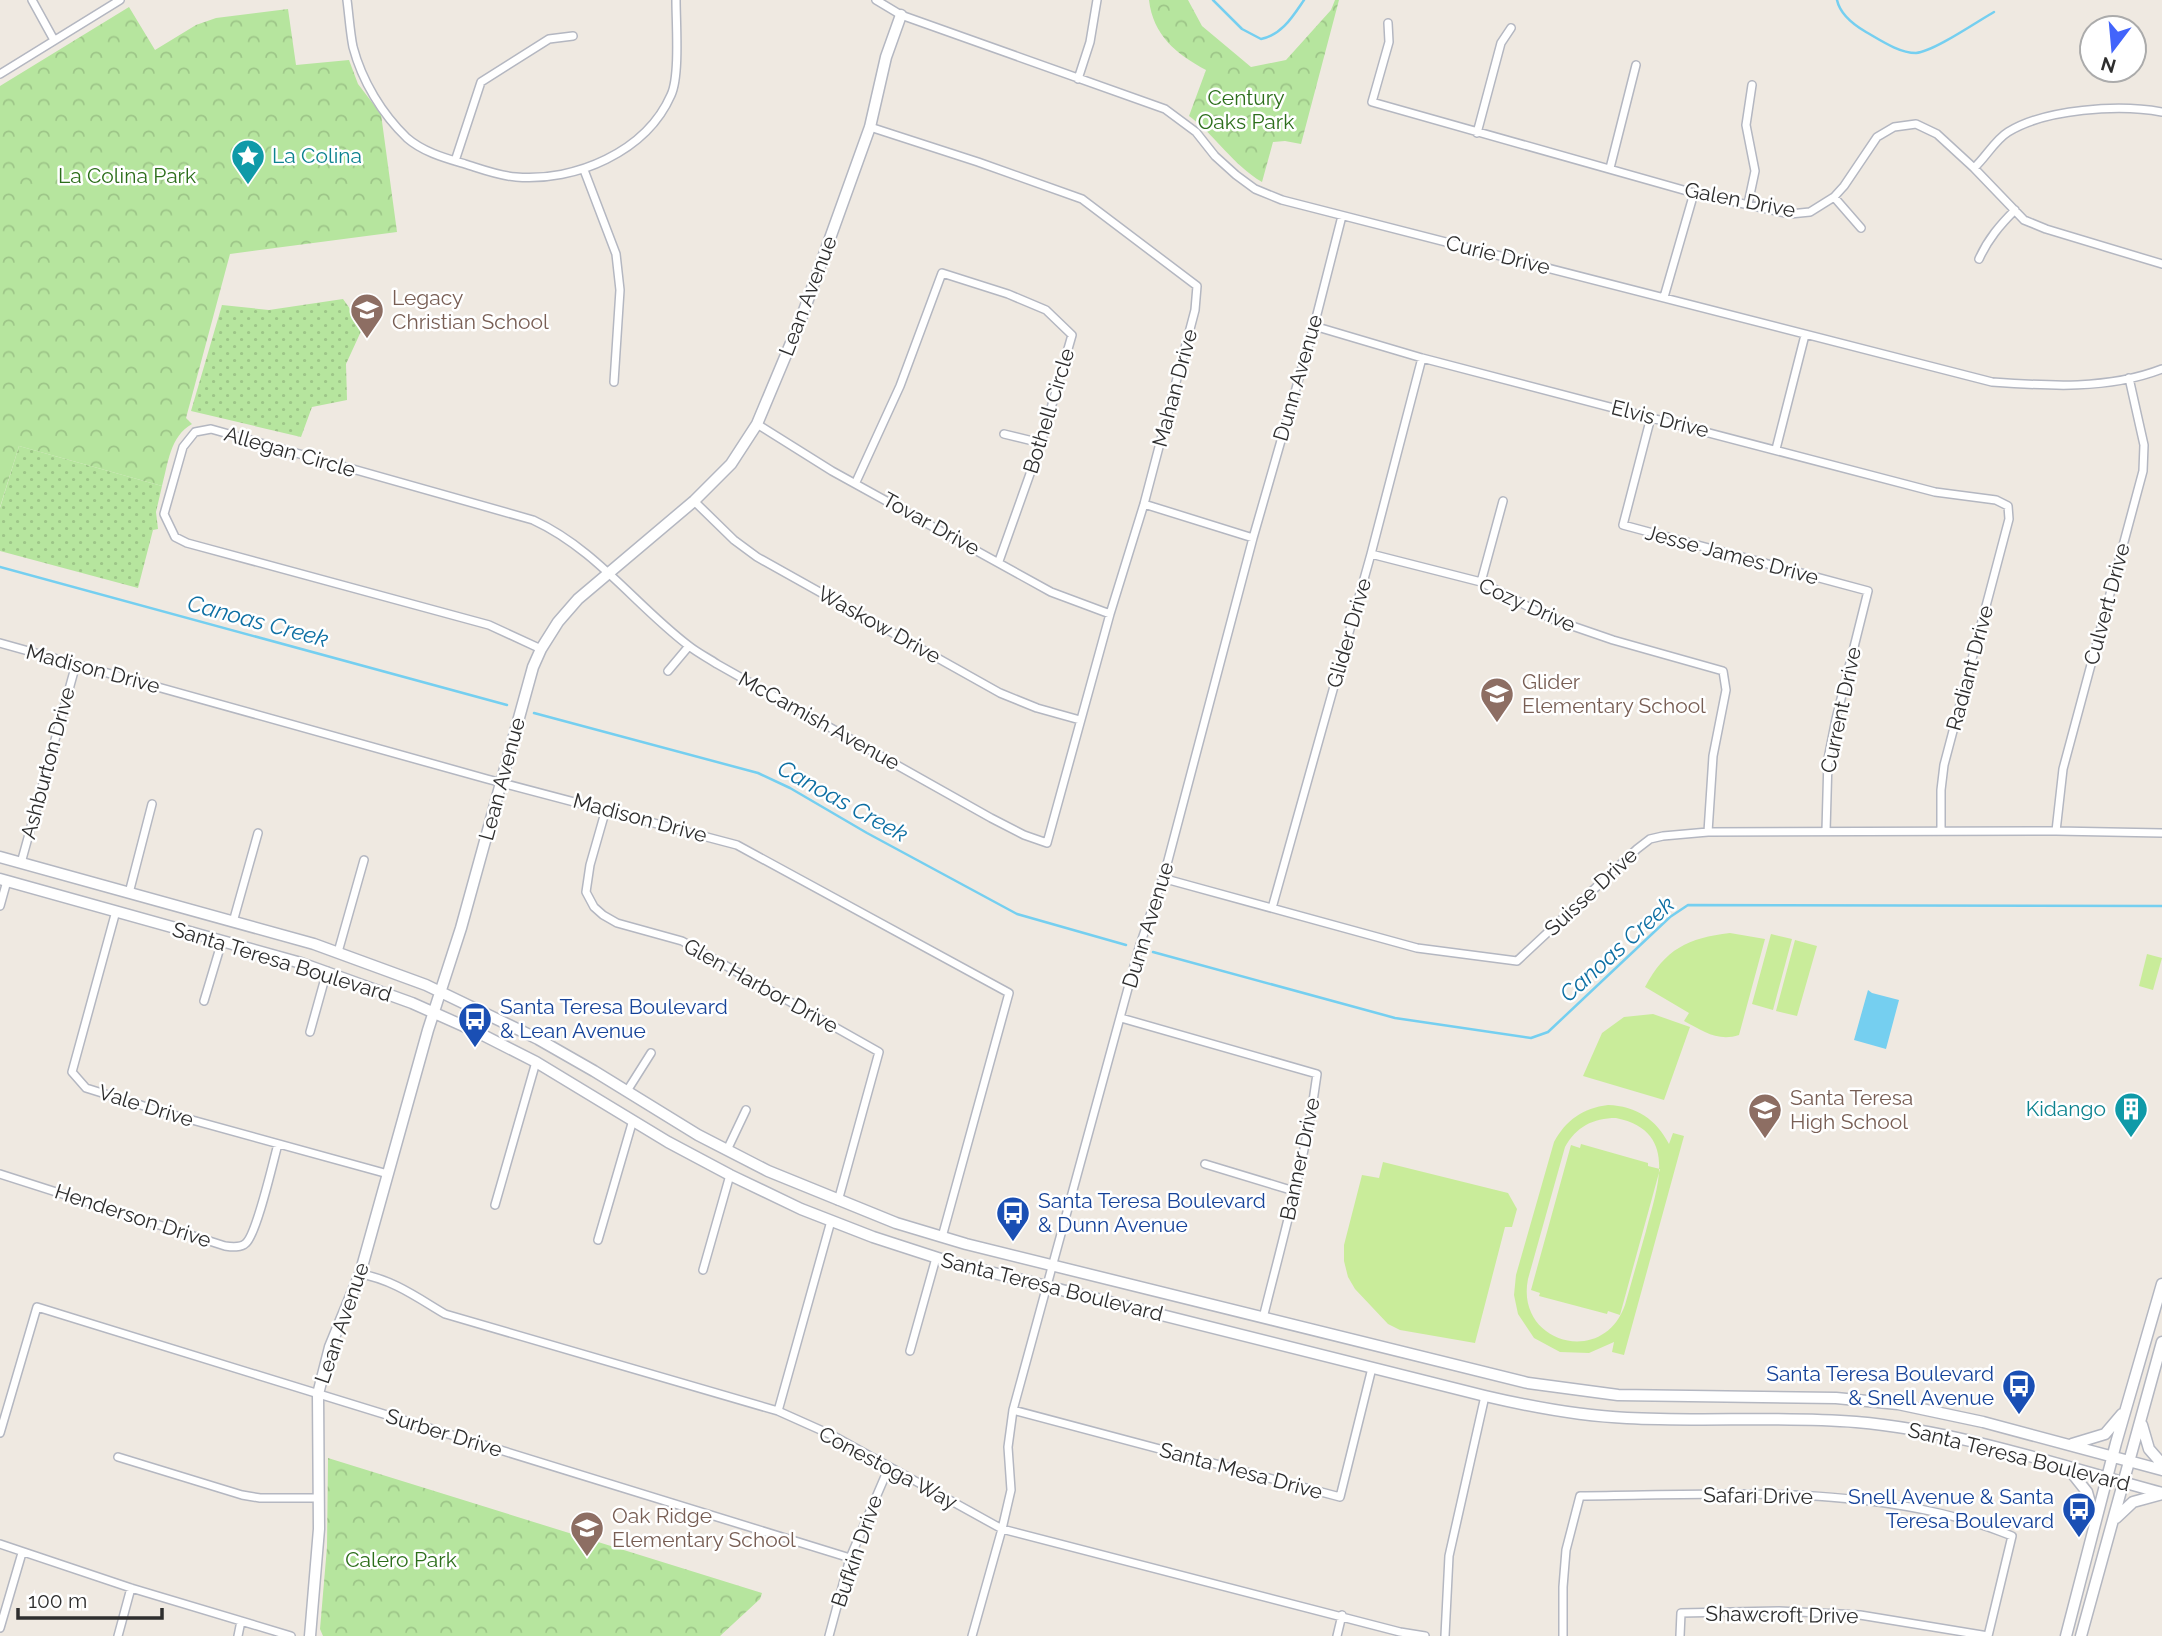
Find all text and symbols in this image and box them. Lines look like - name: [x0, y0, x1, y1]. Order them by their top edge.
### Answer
- north arrow: [2078, 14, 2148, 84]
- text: N: [2098, 53, 2118, 78]
- park label: Century Oaks Park: [1198, 85, 1294, 134]
- place icon: La Colina: [229, 137, 267, 186]
- place label: La Colina: [272, 143, 362, 168]
- park label: La Colina Park: [58, 163, 196, 188]
- street label: Galen Drive: [1683, 177, 1798, 222]
- street label: Curie Drive: [1443, 229, 1553, 280]
- street label: Lean Avenue: [773, 232, 842, 359]
- place label: Legacy Christian School: [392, 285, 549, 334]
- school or university icon: Legacy Christian School: [348, 291, 386, 340]
- street label: Dunn Avenue: [1268, 312, 1328, 444]
- street label: Mahan Drive: [1147, 326, 1202, 450]
- street label: Bothell Circle: [1018, 345, 1079, 477]
- street label: Elvis Drive: [1609, 394, 1711, 443]
- street label: Allegan Circle: [222, 421, 359, 482]
- street label: Tovar Drive: [878, 487, 984, 561]
- street label: Jesse James Drive: [1643, 519, 1821, 590]
- street label: Culvert Drive: [2078, 540, 2135, 668]
- street label: Cozy Drive: [1475, 572, 1579, 637]
- street label: Glider Drive: [1321, 575, 1376, 691]
- street label: Waskow Drive: [813, 580, 945, 669]
- water label: Canoas Creek: [185, 589, 332, 652]
- street label: Radiant Drive: [1941, 602, 1998, 733]
- street label: Madison Drive: [23, 639, 163, 698]
- street label: Current Drive: [1815, 645, 1866, 775]
- street label: McCamish Avenue: [734, 666, 904, 775]
- place label: Glider Elementary School: [1522, 669, 1706, 718]
- school or university icon: Glider Elementary School: [1478, 675, 1516, 724]
- street label: Ashburton Drive: [15, 684, 80, 842]
- street label: Lean Avenue: [473, 715, 530, 843]
- water label: Canoas Creek: [773, 754, 913, 847]
- street label: Madison Drive: [570, 788, 710, 847]
- street label: Suisse Drive: [1539, 842, 1642, 941]
- street label: Dunn Avenue: [1117, 859, 1179, 991]
- water label: Canoas Creek: [1554, 890, 1679, 1007]
- street label: Santa Teresa Boulevard: [170, 916, 395, 1007]
- street label: Glen Harbor Drive: [680, 933, 843, 1038]
- place label: Santa Teresa Boulevard & Lean Avenue: [500, 994, 728, 1043]
- bus stop icon: Santa Teresa Boulevard & Lean Avenue: [456, 1000, 494, 1049]
- street label: Vale Drive: [96, 1079, 197, 1132]
- place label: Santa Teresa High School: [1790, 1085, 1913, 1134]
- building icon: Kidango: [2112, 1090, 2150, 1139]
- school or university icon: Santa Teresa High School: [1746, 1091, 1784, 1140]
- street label: Banner Drive: [1274, 1095, 1325, 1222]
- place label: Kidango: [2026, 1096, 2106, 1121]
- street label: Henderson Drive: [52, 1178, 215, 1253]
- place label: Santa Teresa Boulevard & Dunn Avenue: [1038, 1188, 1266, 1237]
- bus stop icon: Santa Teresa Boulevard & Dunn Avenue: [994, 1194, 1032, 1243]
- street label: Santa Teresa Boulevard: [939, 1247, 1166, 1326]
- street label: Lean Avenue: [309, 1259, 374, 1387]
- place label: Santa Teresa Boulevard & Snell Avenue: [1766, 1361, 1994, 1410]
- bus stop icon: Santa Teresa Boulevard & Snell Avenue: [2000, 1367, 2038, 1416]
- street label: Surber Drive: [383, 1403, 505, 1462]
- street label: Santa Teresa Boulevard: [1906, 1417, 2133, 1496]
- street label: Conestoga Way: [815, 1421, 962, 1515]
- street label: Santa Mesa Drive: [1157, 1437, 1325, 1504]
- street label: Safari Drive: [1703, 1482, 1813, 1509]
- place label: Snell Avenue & Santa Teresa Boulevard: [1848, 1484, 2054, 1533]
- bus stop icon: Snell Avenue & Santa Teresa Boulevard: [2060, 1490, 2098, 1539]
- street label: Bufkin Drive: [826, 1492, 887, 1610]
- place label: Oak Ridge Elementary School: [612, 1503, 796, 1552]
- school or university icon: Oak Ridge Elementary School: [568, 1509, 606, 1558]
- park label: Calero Park: [345, 1547, 457, 1572]
- scale bar: [18, 1576, 161, 1620]
- text: 100 m: [28, 1588, 87, 1613]
- street label: Shawcroft Drive: [1705, 1601, 1859, 1628]

